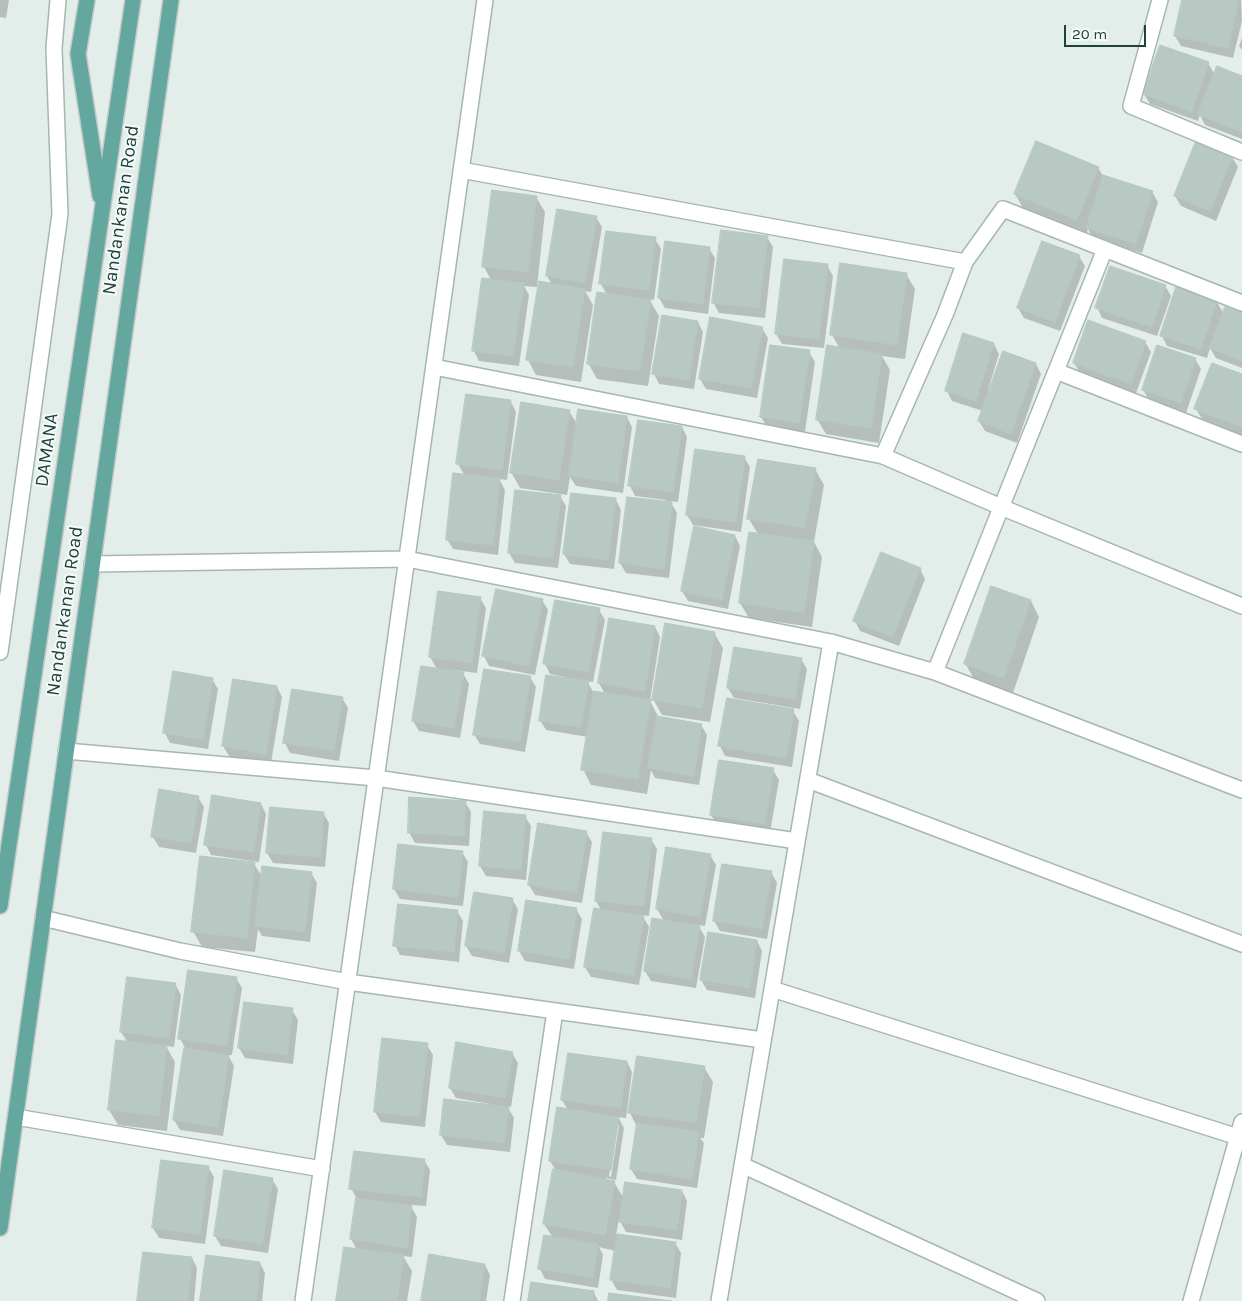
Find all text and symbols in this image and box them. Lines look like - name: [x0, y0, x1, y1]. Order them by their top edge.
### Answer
- scale bar: [1067, 15, 1150, 47]
- text: 20 m: [1072, 25, 1107, 43]
- street label: Nandankanan Road: [98, 124, 144, 296]
- street label: DAMANA: [31, 412, 63, 488]
- street label: Nandankanan Road: [42, 525, 88, 697]

